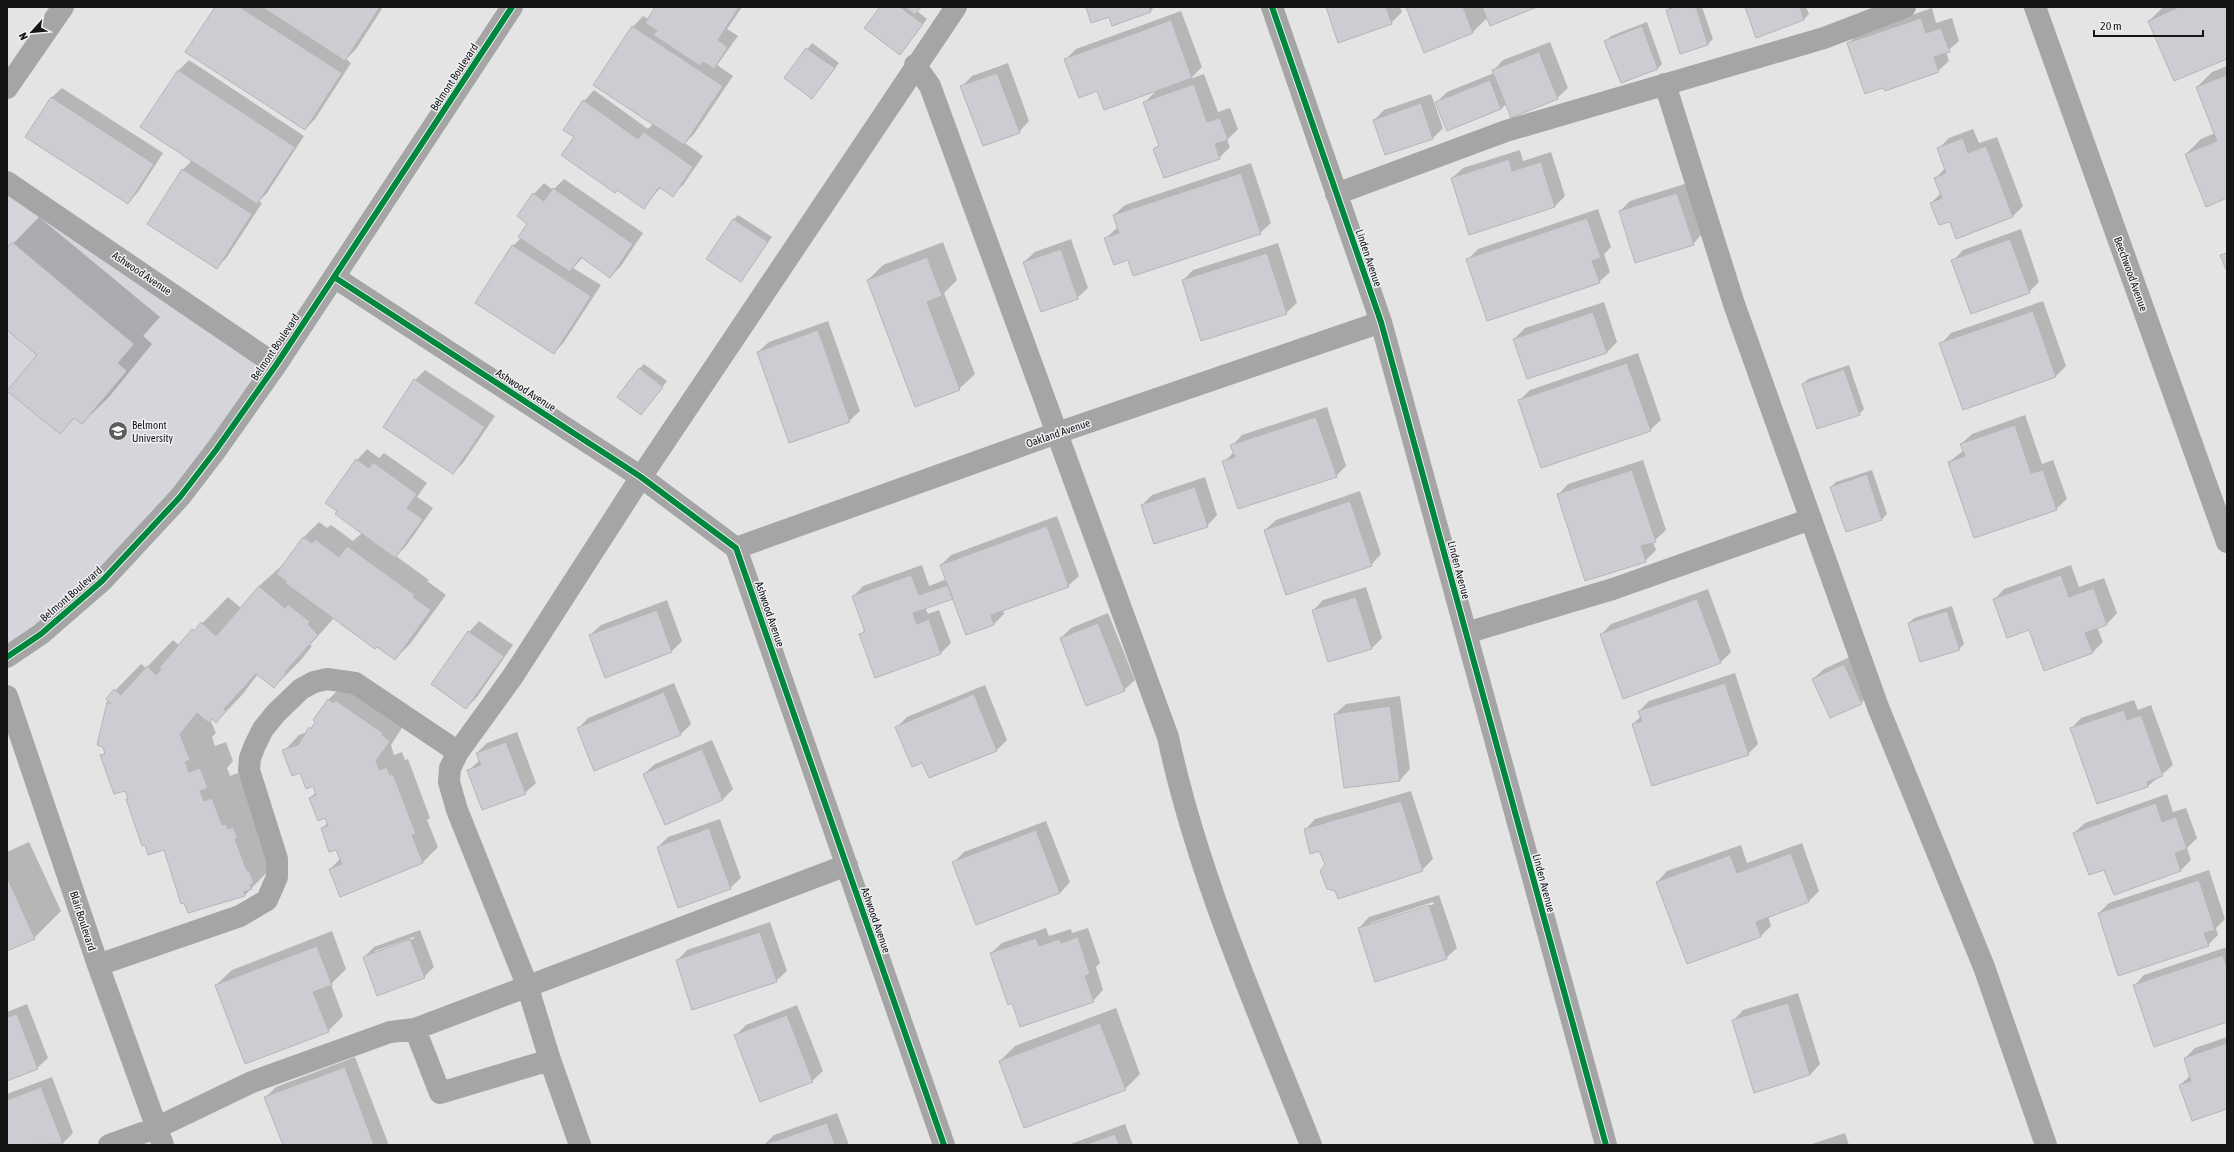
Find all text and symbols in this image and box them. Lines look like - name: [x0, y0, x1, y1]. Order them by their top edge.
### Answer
- north arrow: [12, 12, 52, 52]
- scale bar: [2094, 12, 2203, 38]
- text: 20 m: [2100, 19, 2122, 33]
- text: N: [16, 31, 30, 42]
- street label: Belmont Boulevard: [428, 41, 480, 113]
- street label: Linden Avenue: [1354, 228, 1384, 288]
- street label: Beechwood Avenue: [2112, 235, 2150, 313]
- street label: Ashwood Avenue: [110, 249, 174, 297]
- street label: Belmont Boulevard: [248, 311, 302, 383]
- street label: Ashwood Avenue: [494, 366, 558, 414]
- street label: Oakland Avenue: [1024, 416, 1092, 450]
- place label: Belmont University: [132, 419, 174, 444]
- school or university icon: Belmont University: [107, 420, 129, 442]
- street label: Linden Avenue: [1445, 540, 1473, 600]
- street label: Belmont Boulevard: [38, 564, 104, 624]
- street label: Ashwood Avenue: [753, 580, 787, 648]
- street label: Linden Avenue: [1530, 853, 1558, 913]
- street label: Ashwood Avenue: [859, 886, 893, 954]
- street label: Blair Boulevard: [68, 890, 98, 952]

